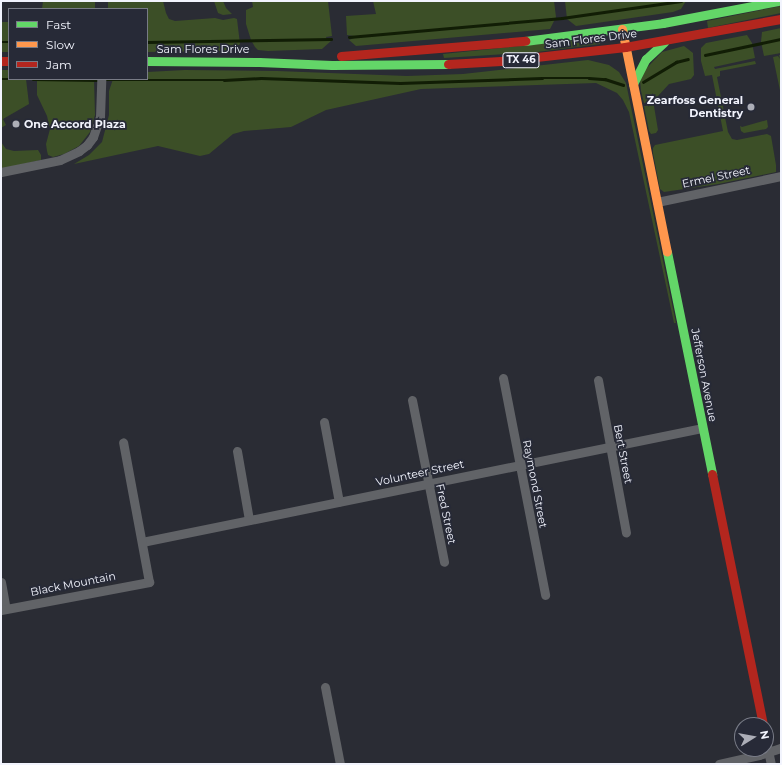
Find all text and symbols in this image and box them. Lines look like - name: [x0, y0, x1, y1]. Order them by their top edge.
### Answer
- legend: [8, 8, 148, 80]
- text: Fast: [46, 17, 71, 32]
- street label: Sam Flores Drive: [544, 27, 638, 51]
- text: Slow: [46, 37, 75, 52]
- street label: Sam Flores Drive: [157, 42, 249, 56]
- road number: TX 46: [502, 52, 540, 68]
- text: Jam: [46, 57, 72, 72]
- place label: Zearfoss General Dentistry: [647, 94, 743, 120]
- marker: Zearfoss General Dentistry: [746, 102, 756, 112]
- place label: One Accord Plaza: [24, 117, 126, 131]
- marker: One Accord Plaza: [11, 119, 21, 129]
- street label: Ermel Street: [681, 163, 751, 191]
- street label: Jefferson Avenue: [688, 327, 720, 423]
- street label: Bert Street: [611, 423, 635, 485]
- street label: Raymond Street: [520, 439, 550, 529]
- street label: Volunteer Street: [375, 457, 465, 489]
- street label: Fred Street: [433, 483, 459, 545]
- street label: Black Mountain: [29, 569, 117, 599]
- north arrow: [734, 717, 774, 757]
- text: N: [757, 729, 773, 741]

